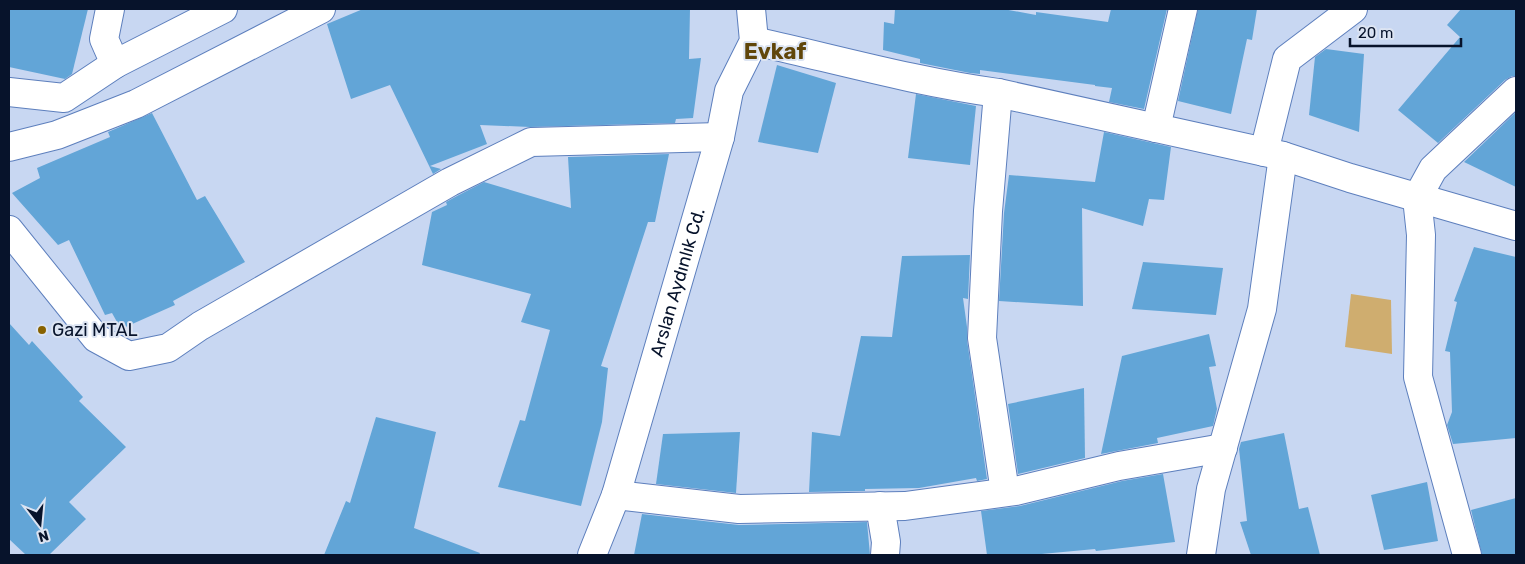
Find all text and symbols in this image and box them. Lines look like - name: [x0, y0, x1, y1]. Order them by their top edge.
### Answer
- scale bar: [1350, 15, 1461, 47]
- text: 20 m: [1358, 24, 1393, 42]
- district label: Evkaf: [744, 38, 806, 65]
- street label: Arslan Aydınlık Cd.: [646, 205, 710, 359]
- place label: Gazi MTAL: [52, 319, 138, 341]
- marker: Gazi MTAL: [36, 324, 48, 336]
- north arrow: [15, 499, 65, 549]
- text: N: [36, 526, 51, 546]

